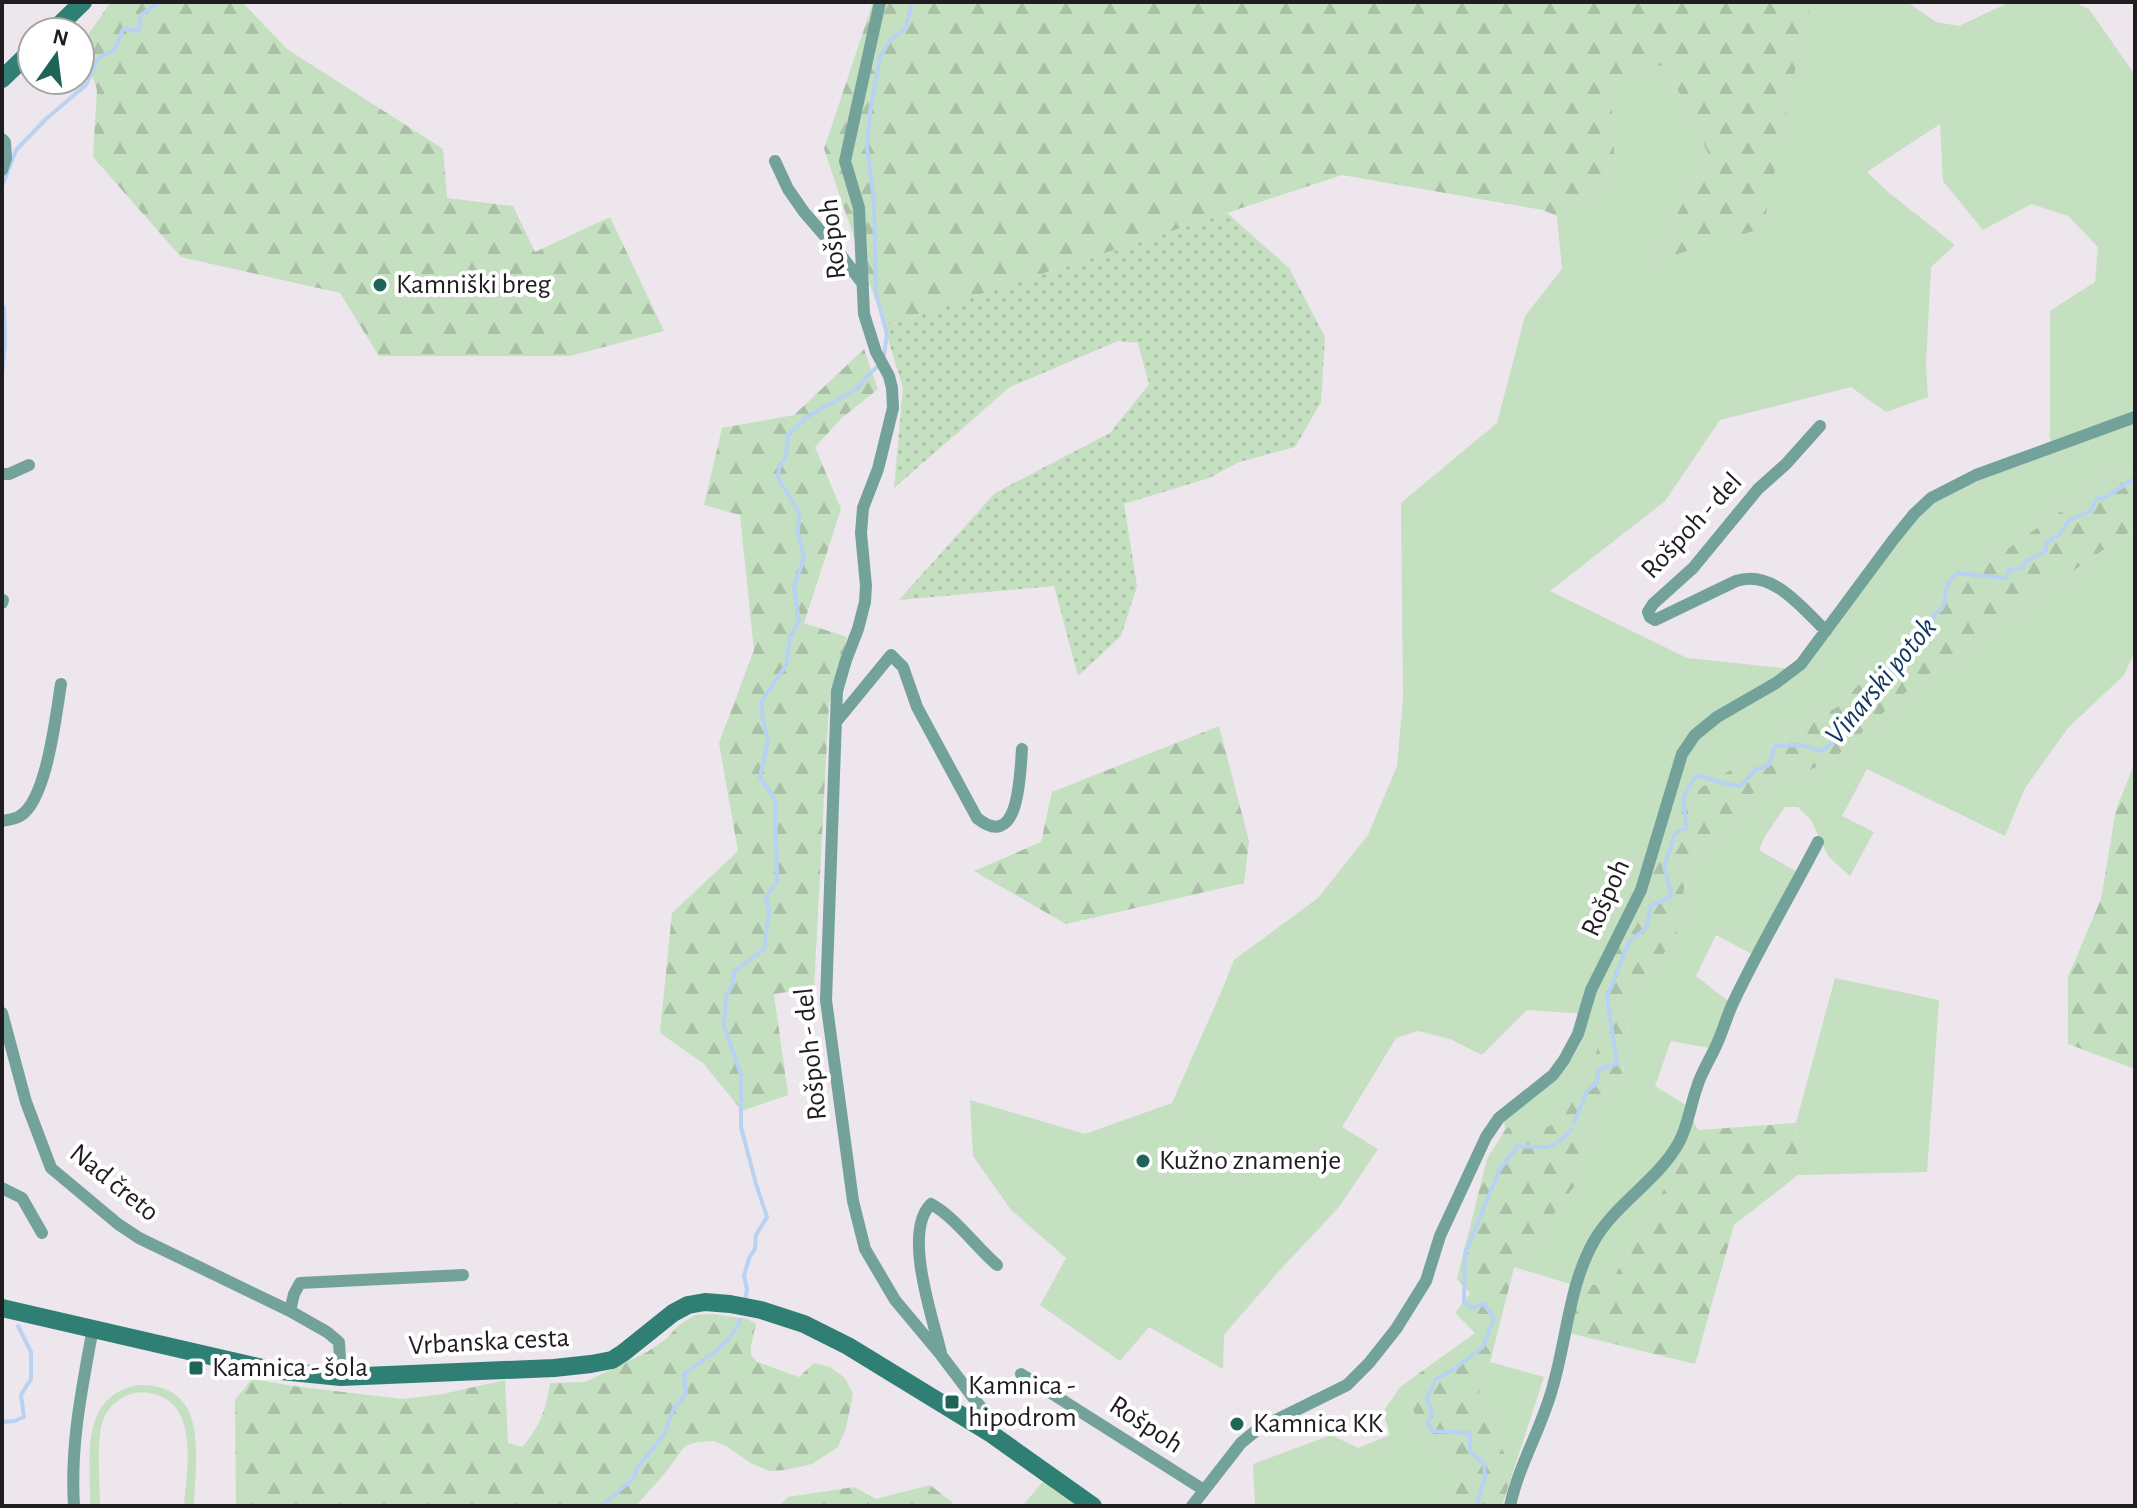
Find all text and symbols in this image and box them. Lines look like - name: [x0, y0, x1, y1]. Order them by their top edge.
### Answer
- north arrow: [16, 16, 96, 96]
- text: N: [51, 25, 71, 50]
- street label: Rošpoh: [815, 197, 851, 281]
- place label: Kamniški breg: [396, 271, 551, 299]
- marker: Kamniški breg: [371, 276, 389, 294]
- street label: Rošpoh - del: [1636, 468, 1748, 584]
- water label: Vinarski potok: [1820, 612, 1942, 750]
- street label: Rošpoh: [1577, 855, 1635, 941]
- street label: Rošpoh - del: [790, 986, 832, 1122]
- street label: Nad čreto: [64, 1139, 164, 1227]
- place label: Kužno znamenje: [1159, 1147, 1341, 1175]
- marker: Kužno znamenje: [1134, 1152, 1152, 1170]
- street label: Vrbanska cesta: [408, 1324, 570, 1360]
- place label: Kamnica - šola: [212, 1354, 368, 1382]
- marker: Kamnica - šola: [187, 1359, 205, 1377]
- place label: Kamnica - hipodrom: [968, 1372, 1077, 1432]
- street label: Rošpoh: [1104, 1391, 1188, 1459]
- marker: Kamnica - hipodrom: [943, 1393, 961, 1411]
- place label: Kamnica KK: [1253, 1410, 1383, 1438]
- marker: Kamnica KK: [1228, 1415, 1246, 1433]

